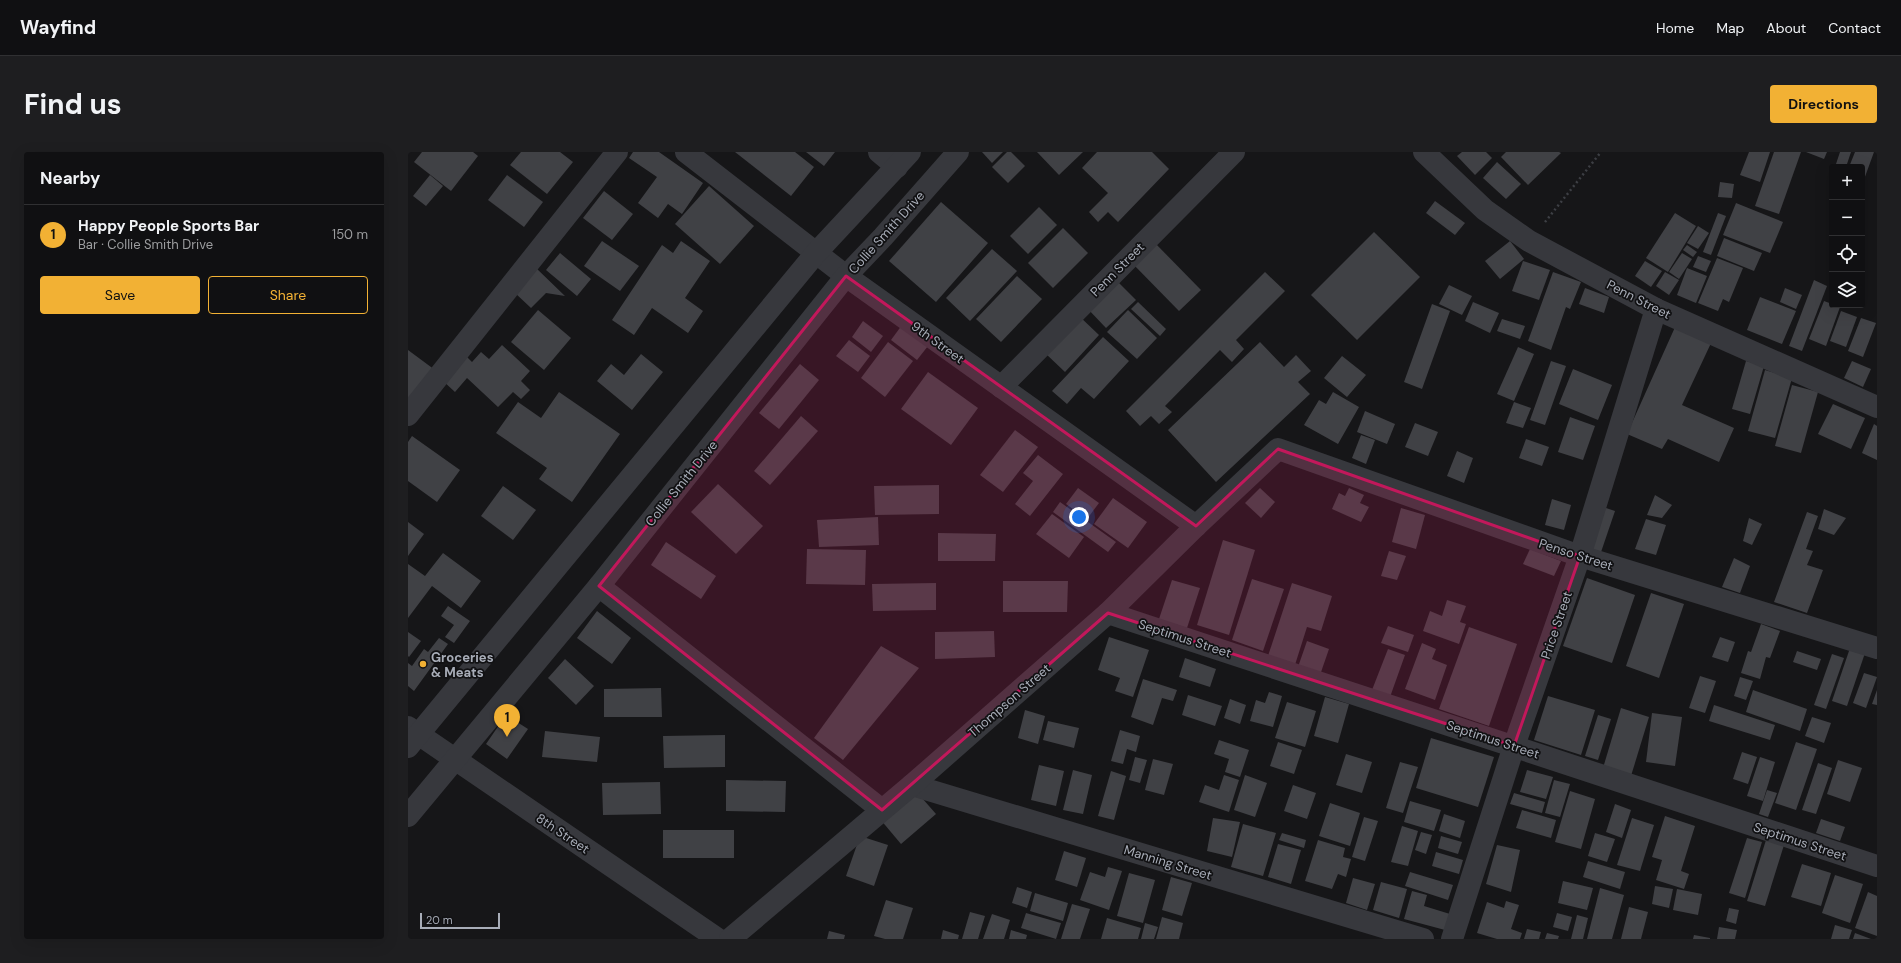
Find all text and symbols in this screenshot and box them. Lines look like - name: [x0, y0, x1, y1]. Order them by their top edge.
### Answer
- text: Wayfind: [20, 15, 96, 40]
- text: Home: [1656, 19, 1694, 37]
- text: Map: [1716, 19, 1744, 37]
- text: About: [1766, 19, 1806, 37]
- text: Contact: [1828, 19, 1881, 37]
- button: Directions: [1770, 85, 1877, 123]
- text: Find us: [24, 86, 122, 123]
- map controls: [1829, 164, 1865, 308]
- button: +: [1829, 164, 1865, 200]
- text: Nearby: [40, 167, 100, 189]
- street label: Collie Smith Drive: [845, 187, 928, 277]
- button: −: [1829, 200, 1865, 236]
- text: Happy People Sports Bar: [78, 216, 259, 236]
- text: 1: [51, 226, 55, 243]
- text: 150 m: [332, 226, 368, 243]
- text: Bar · Collie Smith Drive: [78, 236, 213, 253]
- button: locate: [1829, 236, 1865, 272]
- street label: Penn Street: [1087, 239, 1148, 300]
- button: layers: [1829, 272, 1865, 308]
- button: Save: [40, 276, 200, 314]
- button: Share: [208, 276, 368, 314]
- street label: Penn Street: [1604, 276, 1674, 323]
- street label: 9th Street: [908, 318, 967, 367]
- street label: Collie Smith Drive: [641, 437, 721, 530]
- your location: [1069, 507, 1089, 527]
- street label: Penso Street: [1537, 535, 1615, 574]
- street label: Price Street: [1537, 589, 1576, 661]
- street label: Septimus Street: [1136, 615, 1234, 662]
- place label: Groceries & Meats: [431, 649, 494, 681]
- marker: Groceries & Meats: [418, 659, 428, 669]
- street label: Thompson Street: [964, 660, 1054, 741]
- pin: 1: [494, 704, 520, 737]
- street label: Septimus Street: [1444, 716, 1542, 763]
- street label: 8th Street: [533, 809, 593, 857]
- street label: Septimus Street: [1751, 818, 1849, 865]
- street label: Manning Street: [1122, 841, 1214, 884]
- scale bar: [420, 911, 500, 930]
- text: 20 m: [426, 913, 452, 927]

